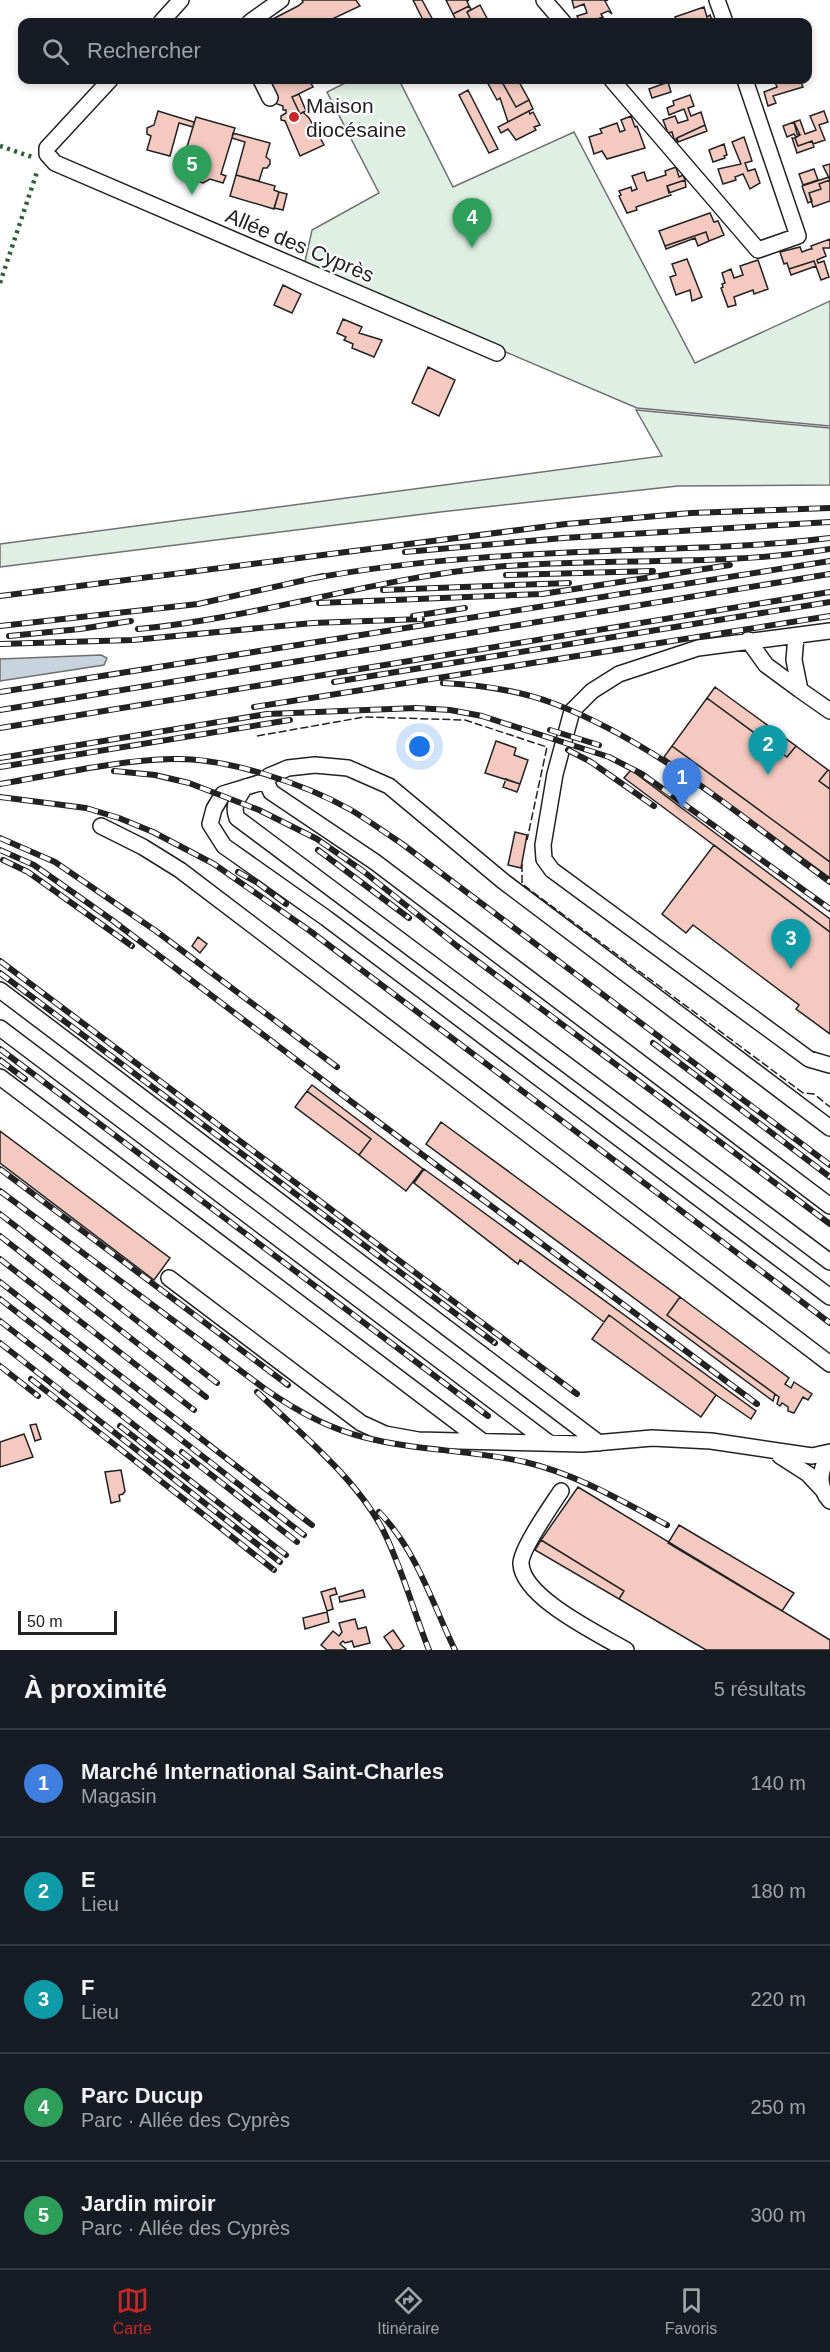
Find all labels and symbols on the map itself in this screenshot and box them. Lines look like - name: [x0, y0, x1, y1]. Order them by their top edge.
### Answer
- place label: Maison diocésaine: [306, 94, 406, 141]
- marker: Maison diocésaine: [287, 110, 301, 124]
- pin: 5: [172, 146, 212, 195]
- pin: 4: [452, 198, 492, 248]
- street label: Allée des Cyprès: [222, 203, 378, 287]
- pin: 2: [748, 726, 788, 775]
- your location: [405, 732, 434, 761]
- pin: 1: [662, 758, 702, 808]
- pin: 3: [772, 920, 810, 969]
- scale bar: [18, 1608, 117, 1636]

